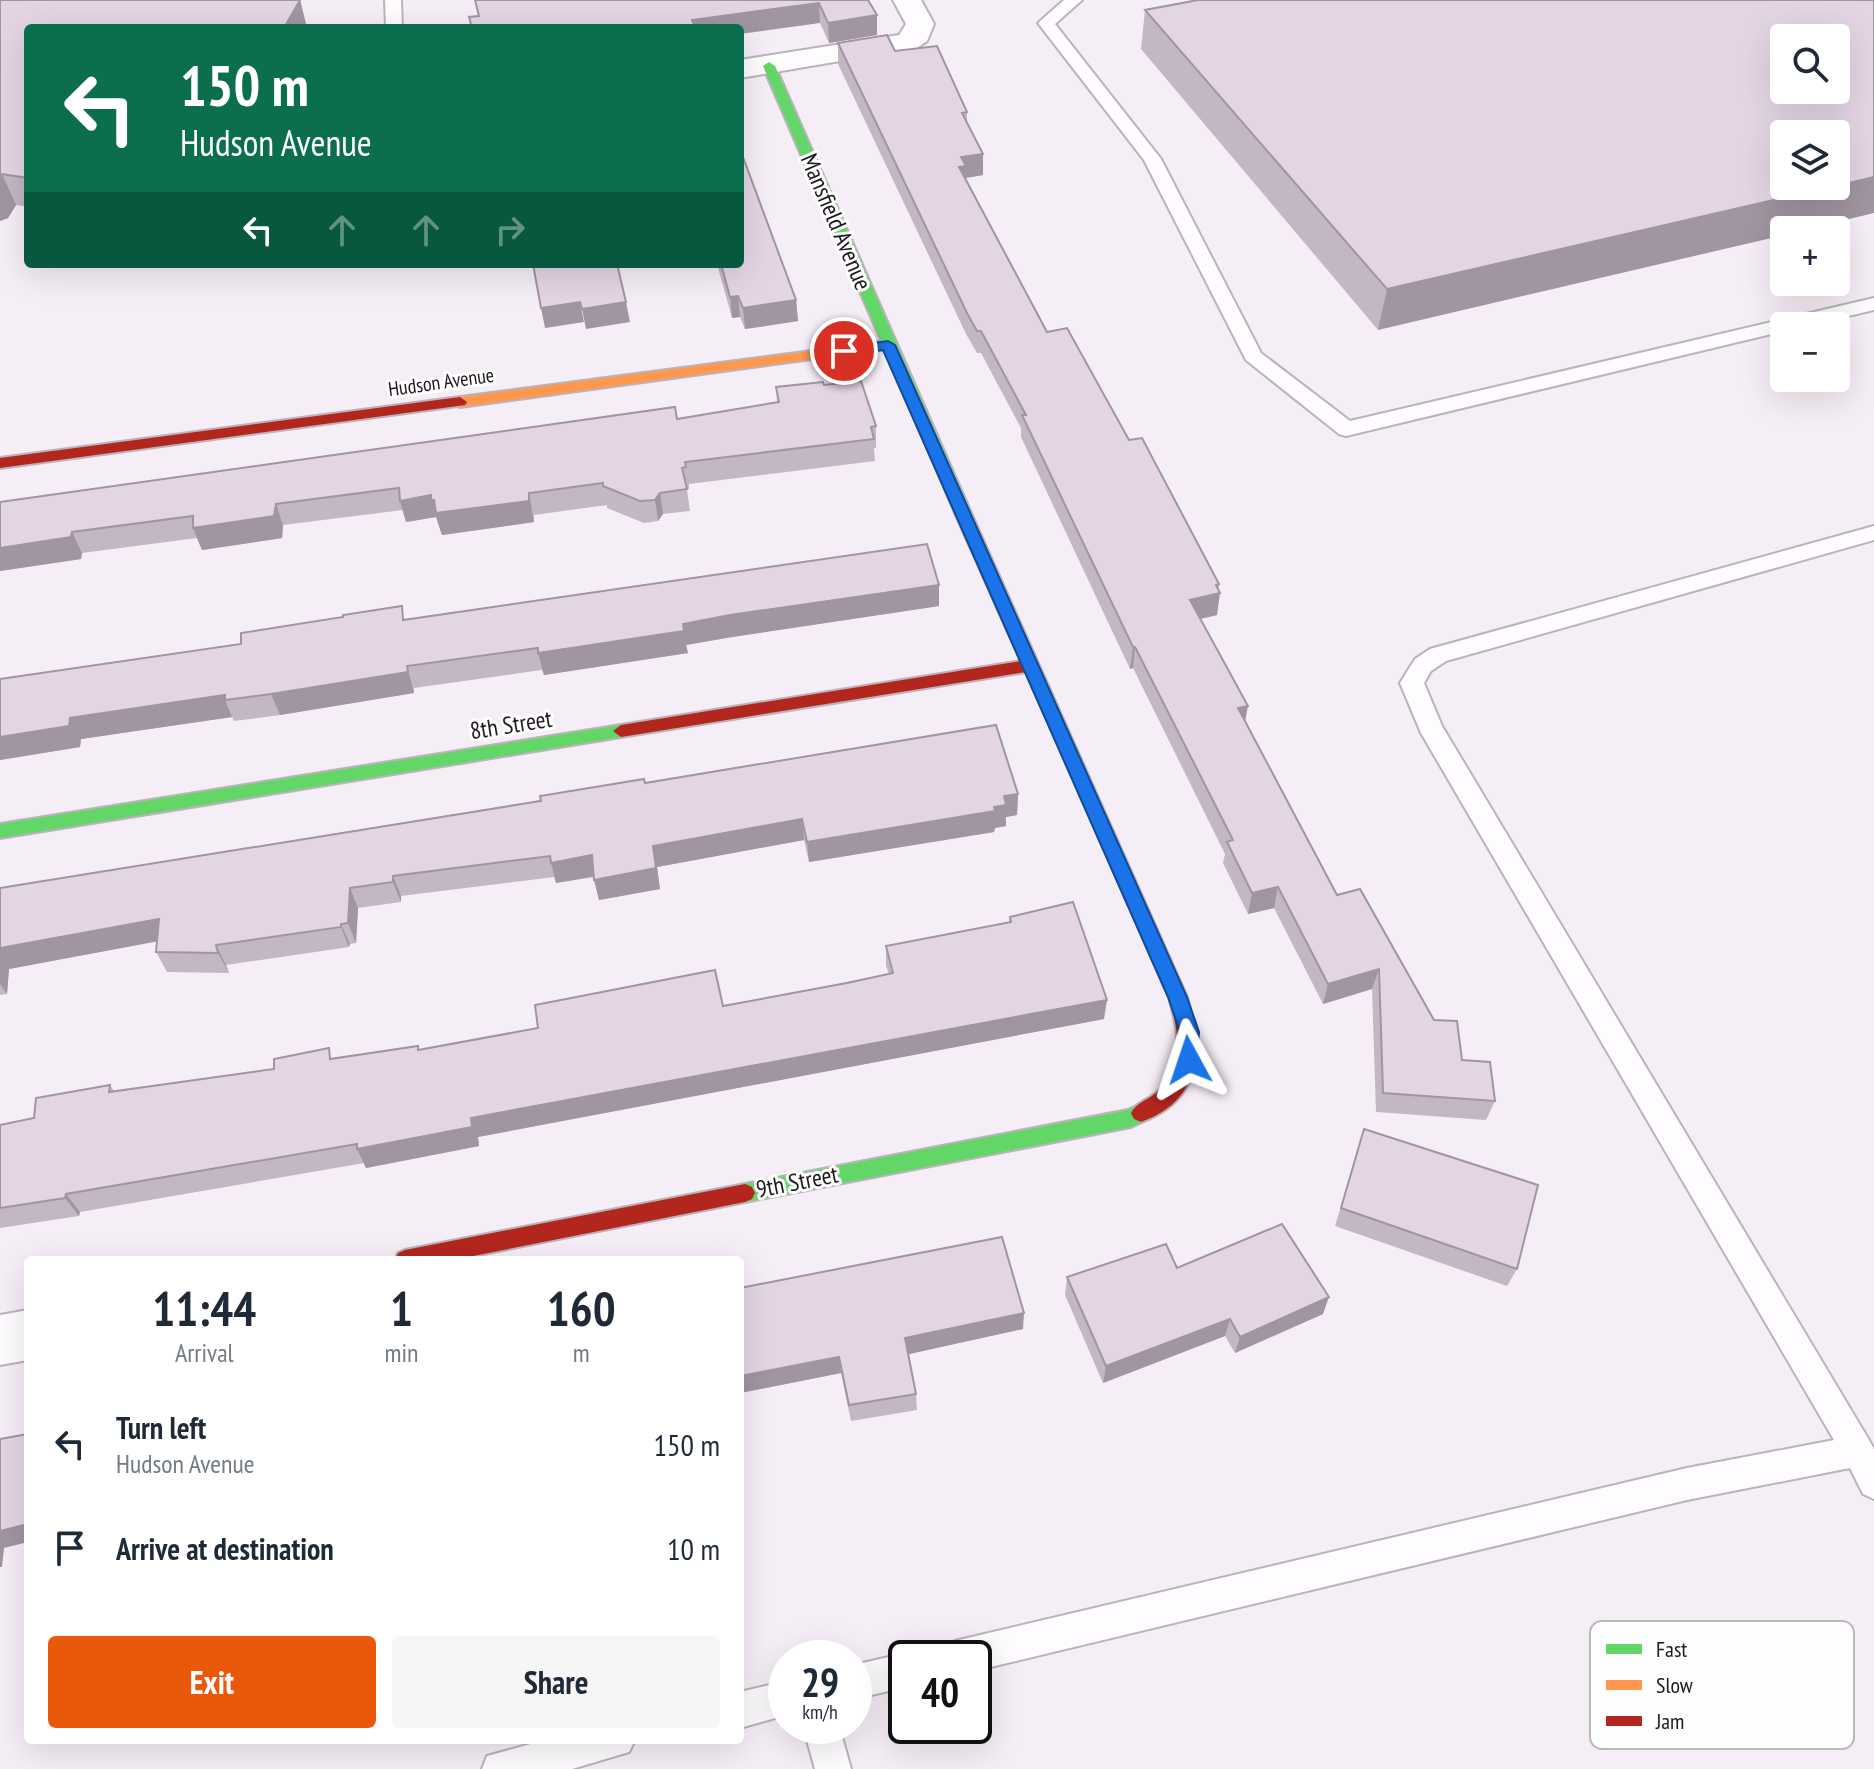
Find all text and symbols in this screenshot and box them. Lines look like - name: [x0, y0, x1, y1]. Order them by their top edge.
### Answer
- map controls: [1770, 24, 1850, 392]
- button: search: [1770, 24, 1850, 104]
- text: 150 m: [180, 49, 309, 121]
- icon: left: [48, 56, 152, 160]
- text: Hudson Avenue: [180, 119, 372, 166]
- button: layers: [1770, 120, 1850, 200]
- street label: Mansfield Avenue: [794, 149, 879, 295]
- icon: left: [236, 208, 280, 252]
- icon: ahead: [320, 208, 364, 252]
- icon: ahead: [404, 208, 448, 252]
- icon: right: [488, 208, 532, 252]
- button: +: [1770, 216, 1850, 296]
- button: −: [1770, 312, 1850, 392]
- pin: [810, 317, 878, 385]
- icon: arrive: [822, 329, 866, 373]
- street label: Hudson Avenue: [386, 362, 496, 402]
- street label: 8th Street: [468, 703, 555, 746]
- position arrow: [1147, 1018, 1231, 1102]
- street label: 9th Street: [753, 1158, 841, 1205]
- text: 11:44: [152, 1277, 256, 1339]
- text: 1: [390, 1277, 413, 1339]
- text: 160: [547, 1277, 616, 1339]
- text: Arrival: [175, 1336, 234, 1369]
- text: min: [384, 1336, 418, 1369]
- text: m: [573, 1336, 590, 1369]
- text: Turn left: [116, 1408, 206, 1447]
- icon: left: [48, 1422, 92, 1466]
- text: 150 m: [654, 1425, 720, 1464]
- text: Hudson Avenue: [116, 1447, 254, 1480]
- icon: arrive: [48, 1526, 92, 1570]
- text: Arrive at destination: [116, 1529, 334, 1568]
- text: 10 m: [667, 1529, 720, 1568]
- legend: [1590, 1621, 1854, 1749]
- text: Fast: [1656, 1635, 1687, 1663]
- button: Exit: [48, 1636, 376, 1728]
- button: Share: [392, 1636, 720, 1728]
- speed limit sign: 40: [888, 1640, 992, 1744]
- text: 29: [801, 1656, 839, 1708]
- text: Slow: [1656, 1671, 1693, 1699]
- text: km/h: [802, 1699, 838, 1725]
- text: Jam: [1655, 1707, 1684, 1735]

